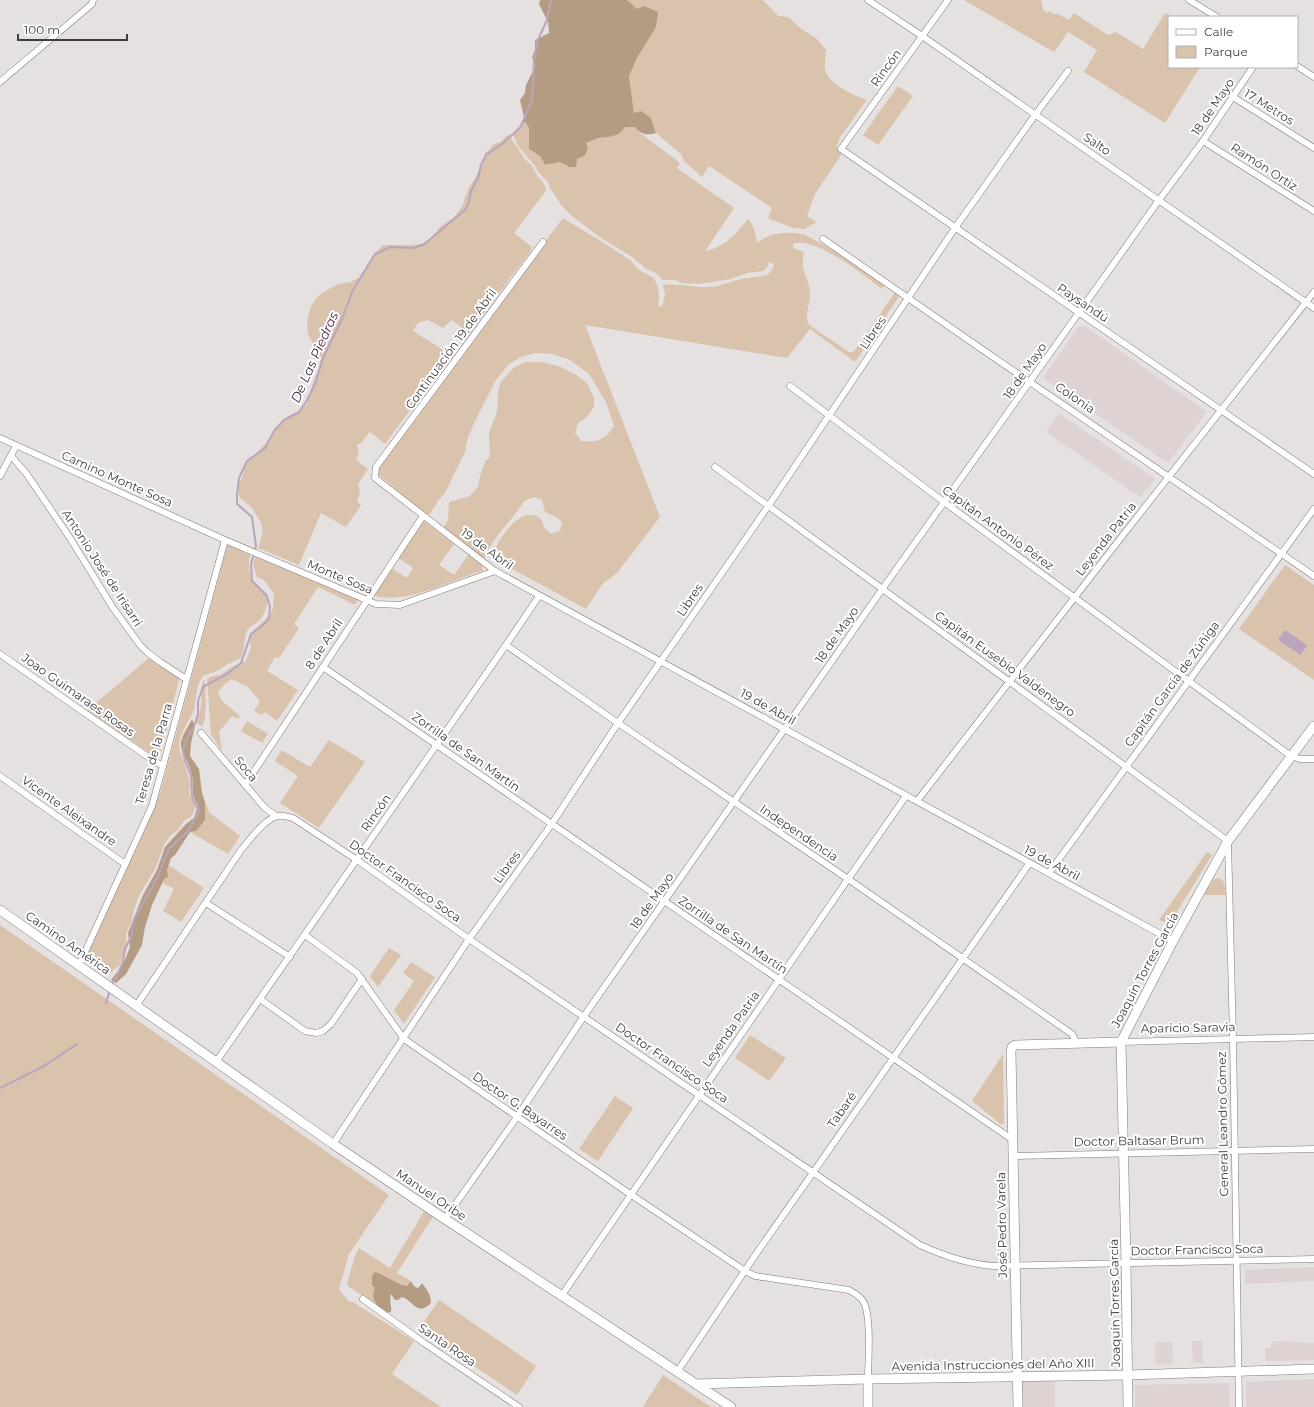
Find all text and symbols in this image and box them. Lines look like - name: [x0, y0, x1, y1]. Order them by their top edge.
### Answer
- scale bar: [18, 16, 127, 42]
- legend: [1168, 16, 1298, 68]
- text: 100 m: [24, 22, 60, 37]
- text: Calle: [1204, 24, 1233, 39]
- text: Parque: [1204, 44, 1248, 59]
- street label: Rincón: [867, 46, 904, 89]
- street label: 18 de Mayo: [1188, 75, 1237, 138]
- street label: 17 Metros: [1241, 85, 1297, 128]
- street label: Salto: [1081, 129, 1114, 158]
- street label: Ramón Ortiz: [1228, 139, 1300, 194]
- street label: Paysandú: [1055, 280, 1112, 325]
- street label: Continuación 19 de Abril: [402, 286, 499, 412]
- water label: De Las Piedras: [287, 308, 341, 405]
- street label: Libres: [856, 313, 889, 352]
- street label: 18 de Mayo: [1000, 339, 1050, 402]
- street label: Colonia: [1052, 379, 1098, 416]
- street label: Camino Monte Sosa: [59, 447, 175, 510]
- street label: Capitán Antonio Pérez: [940, 482, 1057, 573]
- street label: Leyenda Patria: [1072, 499, 1139, 579]
- street label: Antonio José de Irisarri: [59, 506, 146, 629]
- street label: 19 de Abril: [458, 525, 516, 573]
- street label: Monte Sosa: [305, 556, 375, 597]
- street label: Libres: [673, 580, 706, 619]
- street label: 18 de Mayo: [812, 603, 862, 666]
- street label: Capitán Eusebio Valdenegro: [932, 608, 1078, 720]
- street label: 8 de Abril: [302, 616, 345, 672]
- street label: Capitán García de Zúñiga: [1121, 618, 1222, 750]
- street label: Joao Guimaraes Rosas: [18, 649, 138, 739]
- street label: 19 de Abril: [738, 685, 799, 728]
- street label: Teresa de la Parra: [132, 701, 175, 806]
- street label: Zorrilla de San Martín: [409, 709, 523, 795]
- street label: Soca: [231, 753, 261, 785]
- street label: Vicente Aleixandre: [19, 772, 120, 849]
- street label: Rincón: [357, 791, 394, 834]
- street label: Independencia: [757, 801, 841, 864]
- street label: Doctor Francisco Soca: [346, 836, 464, 925]
- street label: 19 de Abril: [1022, 842, 1083, 884]
- street label: Libres: [490, 848, 523, 886]
- street label: 18 de Mayo: [627, 869, 677, 932]
- street label: Zorrilla de San Martín: [676, 892, 791, 977]
- street label: Camino América: [23, 908, 114, 978]
- street label: Joaquín Torres García: [1107, 909, 1181, 1031]
- street label: Leyenda Patria: [699, 988, 762, 1070]
- street label: Doctor Francisco Soca: [613, 1019, 732, 1106]
- street label: Aparicio Saravia: [1140, 1019, 1236, 1036]
- street label: General Leandro Gómez: [1214, 1051, 1231, 1197]
- street label: Doctor G. Bayarres: [470, 1068, 571, 1143]
- street label: Tabaré: [824, 1089, 859, 1131]
- street label: Doctor Baltasar Brum: [1073, 1132, 1205, 1149]
- street label: Manuel Oribe: [393, 1166, 469, 1224]
- street label: José Pedro Varela: [993, 1172, 1010, 1279]
- street label: Joaquín Torres García: [1106, 1239, 1123, 1368]
- street label: Doctor Francisco Soca: [1130, 1241, 1264, 1258]
- street label: Santa Rosa: [415, 1320, 479, 1369]
- street label: Avenida Instrucciones del Año XIII: [891, 1355, 1095, 1374]

